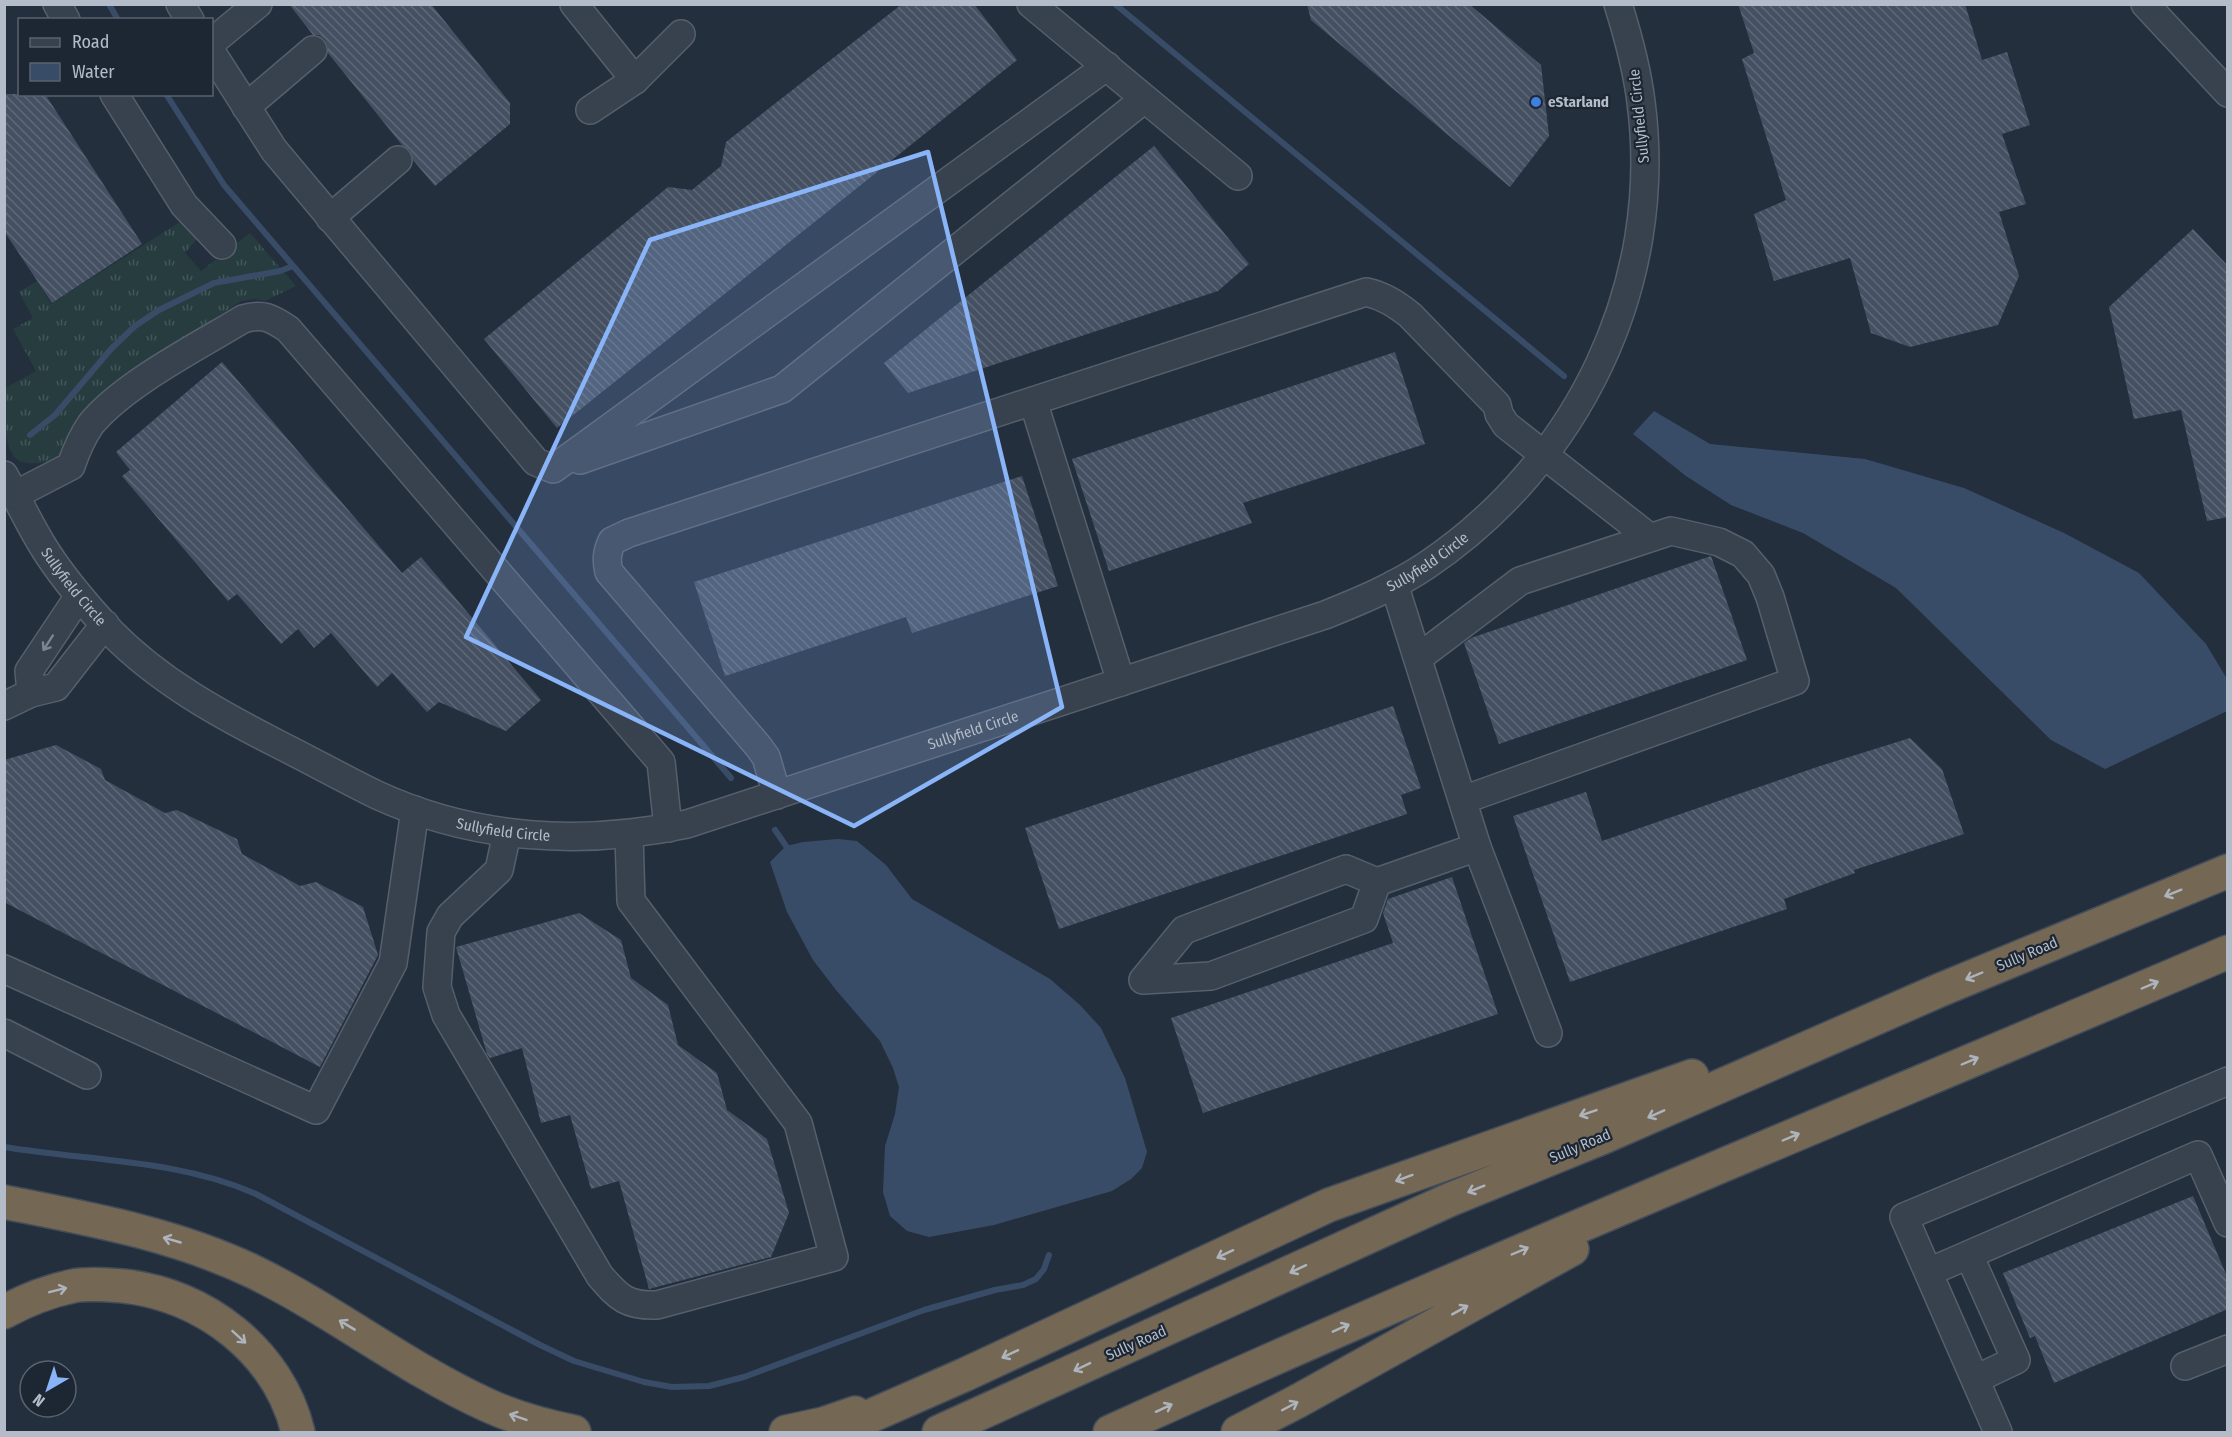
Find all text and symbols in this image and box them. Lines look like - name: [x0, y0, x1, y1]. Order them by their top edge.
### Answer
- legend: [18, 18, 213, 96]
- text: Road: [72, 31, 109, 53]
- text: Water: [72, 61, 115, 83]
- street label: Sullyfield Circle: [1625, 68, 1653, 164]
- place label: eStarland: [1548, 93, 1609, 111]
- marker: eStarland: [1529, 95, 1543, 109]
- street label: Sullyfield Circle: [1384, 529, 1472, 596]
- street label: Sullyfield Circle: [37, 544, 110, 630]
- one-way arrow: [42, 634, 54, 651]
- street label: Sullyfield Circle: [925, 707, 1021, 754]
- street label: Sullyfield Circle: [455, 814, 551, 845]
- one-way arrow: [2165, 888, 2183, 899]
- street label: Sully Road: [1994, 933, 2060, 975]
- one-way arrow: [1965, 971, 1984, 982]
- one-way arrow: [2140, 979, 2159, 990]
- one-way arrow: [1961, 1055, 1979, 1066]
- one-way arrow: [1579, 1108, 1598, 1119]
- one-way arrow: [1647, 1109, 1665, 1120]
- street label: Sully Road: [1547, 1125, 1613, 1167]
- one-way arrow: [1781, 1131, 1799, 1142]
- one-way arrow: [1395, 1173, 1414, 1184]
- one-way arrow: [1467, 1184, 1486, 1195]
- one-way arrow: [163, 1234, 182, 1245]
- one-way arrow: [1511, 1244, 1529, 1256]
- one-way arrow: [1216, 1249, 1234, 1261]
- one-way arrow: [1289, 1263, 1307, 1275]
- one-way arrow: [48, 1284, 67, 1296]
- one-way arrow: [1450, 1304, 1468, 1315]
- one-way arrow: [339, 1318, 356, 1330]
- street label: Sully Road: [1103, 1322, 1169, 1364]
- one-way arrow: [1332, 1322, 1350, 1333]
- one-way arrow: [232, 1330, 247, 1344]
- one-way arrow: [1001, 1349, 1019, 1360]
- north arrow: [18, 1359, 78, 1419]
- one-way arrow: [1074, 1362, 1092, 1373]
- text: N: [29, 1390, 49, 1411]
- one-way arrow: [1280, 1400, 1298, 1411]
- one-way arrow: [1154, 1402, 1172, 1414]
- one-way arrow: [509, 1410, 528, 1421]

